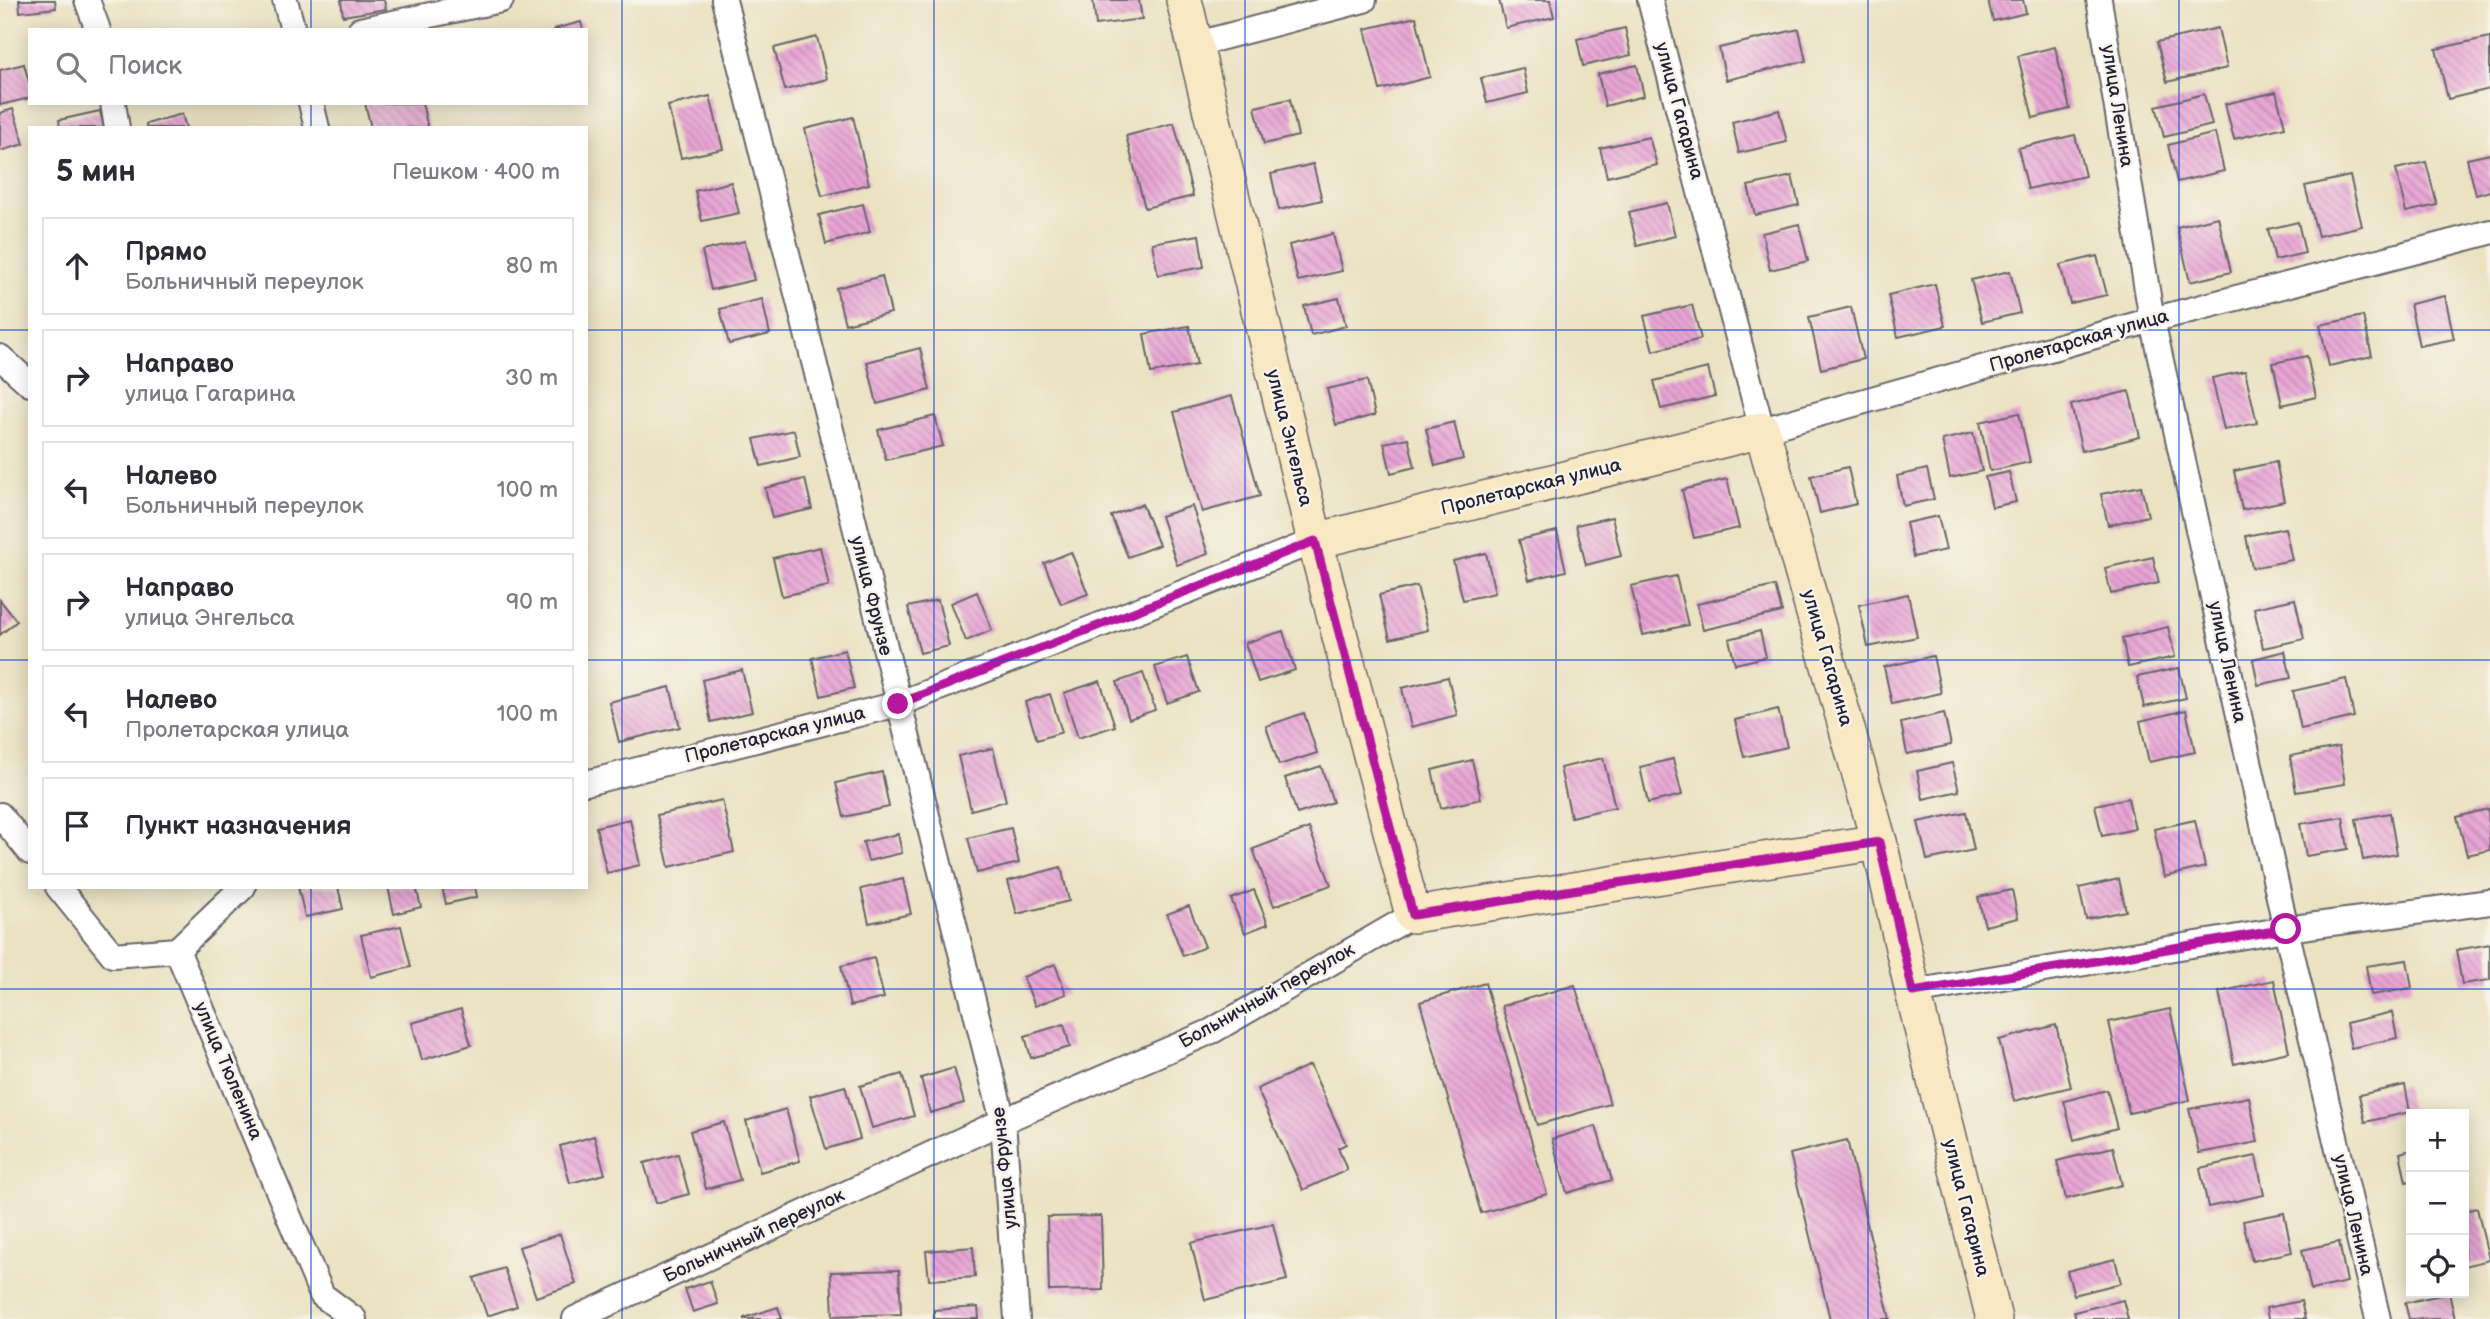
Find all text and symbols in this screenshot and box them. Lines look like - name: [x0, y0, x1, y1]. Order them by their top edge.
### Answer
- search box: [28, 28, 588, 105]
- street label: улица Гагарина: [1650, 40, 1708, 182]
- street label: улица Ленина: [2096, 43, 2138, 169]
- icon: search: [52, 48, 90, 86]
- text: Поиск: [108, 51, 182, 82]
- text: 5 мин: [56, 154, 136, 190]
- text: Пешком · 400 m: [392, 158, 560, 186]
- text: Прямо: [125, 237, 207, 268]
- icon: ahead: [58, 247, 96, 285]
- text: 80 m: [506, 252, 558, 280]
- text: Больничный переулок: [125, 268, 364, 296]
- street label: Пролетарская улица: [1987, 304, 2171, 378]
- text: Направо: [125, 349, 234, 380]
- icon: right: [58, 359, 96, 397]
- text: 30 m: [505, 364, 558, 392]
- street label: улица Энгельса: [1261, 367, 1317, 509]
- text: улица Гагарина: [125, 380, 296, 408]
- street label: Пролетарская улица: [1438, 453, 1624, 521]
- text: Налево: [125, 461, 217, 492]
- icon: left: [58, 471, 96, 509]
- text: 100 m: [497, 476, 558, 504]
- text: Больничный переулок: [125, 492, 364, 520]
- street label: улица Фрунзе: [845, 534, 897, 659]
- text: Направо: [125, 573, 234, 604]
- icon: right: [58, 583, 96, 621]
- street label: улица Гагарина: [1797, 587, 1857, 729]
- text: 90 m: [506, 588, 558, 616]
- street label: улица Ленина: [2203, 599, 2251, 725]
- text: улица Энгельса: [125, 604, 295, 632]
- text: Налево: [125, 685, 217, 716]
- route end: [882, 688, 913, 719]
- icon: left: [58, 695, 96, 733]
- text: 100 m: [497, 700, 558, 728]
- street label: Пролетарская улица: [682, 701, 868, 769]
- text: Пролетарская улица: [125, 716, 349, 744]
- icon: arrive: [58, 807, 96, 845]
- text: Пункт назначения: [125, 811, 351, 842]
- route start: [2270, 913, 2301, 944]
- street label: Больничный переулок: [1175, 938, 1359, 1054]
- street label: улица Тюленина: [189, 999, 267, 1143]
- street label: улица Фрунзе: [987, 1106, 1023, 1230]
- map controls: [2406, 1109, 2469, 1298]
- button: +: [2406, 1109, 2469, 1172]
- street label: улица Гагарина: [1938, 1137, 1994, 1279]
- street label: улица Ленина: [2328, 1152, 2378, 1278]
- button: −: [2406, 1172, 2469, 1235]
- street label: Больничный переулок: [660, 1184, 848, 1288]
- button: locate: [2406, 1235, 2469, 1298]

